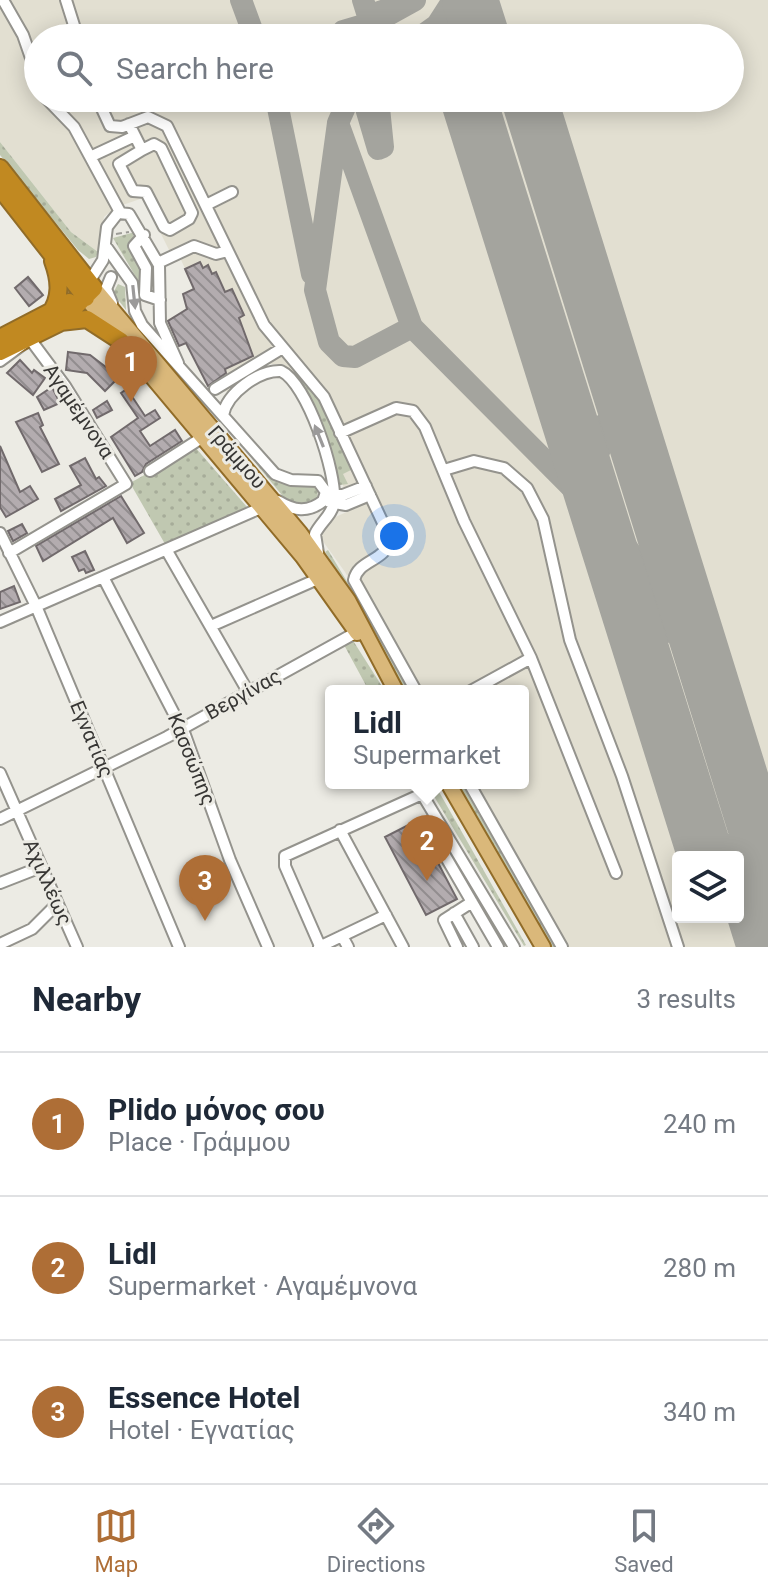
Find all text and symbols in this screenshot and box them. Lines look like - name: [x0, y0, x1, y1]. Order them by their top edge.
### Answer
- search box: [24, 24, 744, 112]
- icon: search: [52, 46, 96, 90]
- text: Search here: [116, 51, 274, 86]
- one-way arrow: [127, 285, 140, 310]
- pin: 1: [105, 336, 157, 402]
- street label: Αγαμέμνονα: [39, 359, 120, 463]
- street label: Γράμμου: [203, 420, 271, 494]
- one-way arrow: [312, 424, 325, 448]
- your location: [374, 516, 414, 556]
- street label: Βεργίνας: [201, 663, 285, 725]
- popup: [325, 685, 529, 789]
- street label: Εγνατίας: [65, 697, 119, 781]
- text: Lidl: [353, 705, 402, 740]
- street label: Κασσώπης: [163, 710, 221, 808]
- text: Supermarket: [353, 740, 501, 770]
- pin: 2: [401, 815, 453, 881]
- street label: Αχιλλέως: [19, 835, 77, 929]
- map controls: [672, 851, 744, 923]
- button: layers: [672, 851, 744, 923]
- pin: 3: [179, 855, 231, 921]
- text: Nearby: [32, 979, 141, 1019]
- text: 3 results: [637, 984, 736, 1014]
- text: Plido μόνος σου: [108, 1092, 325, 1127]
- text: 1: [51, 1109, 65, 1139]
- text: 240 m: [663, 1109, 736, 1139]
- text: Place · Γράμμου: [108, 1127, 291, 1157]
- text: Lidl: [108, 1236, 157, 1271]
- text: 2: [51, 1253, 65, 1283]
- text: 280 m: [663, 1253, 736, 1283]
- text: Supermarket · Αγαμέμνονα: [108, 1271, 417, 1301]
- text: Essence Hotel: [108, 1380, 300, 1415]
- text: 3: [51, 1397, 65, 1427]
- text: 340 m: [663, 1397, 736, 1427]
- text: Hotel · Εγνατίας: [108, 1415, 295, 1445]
- tab: Map: [94, 1504, 138, 1577]
- tab: Directions: [327, 1504, 426, 1577]
- tab: Saved: [614, 1504, 674, 1577]

